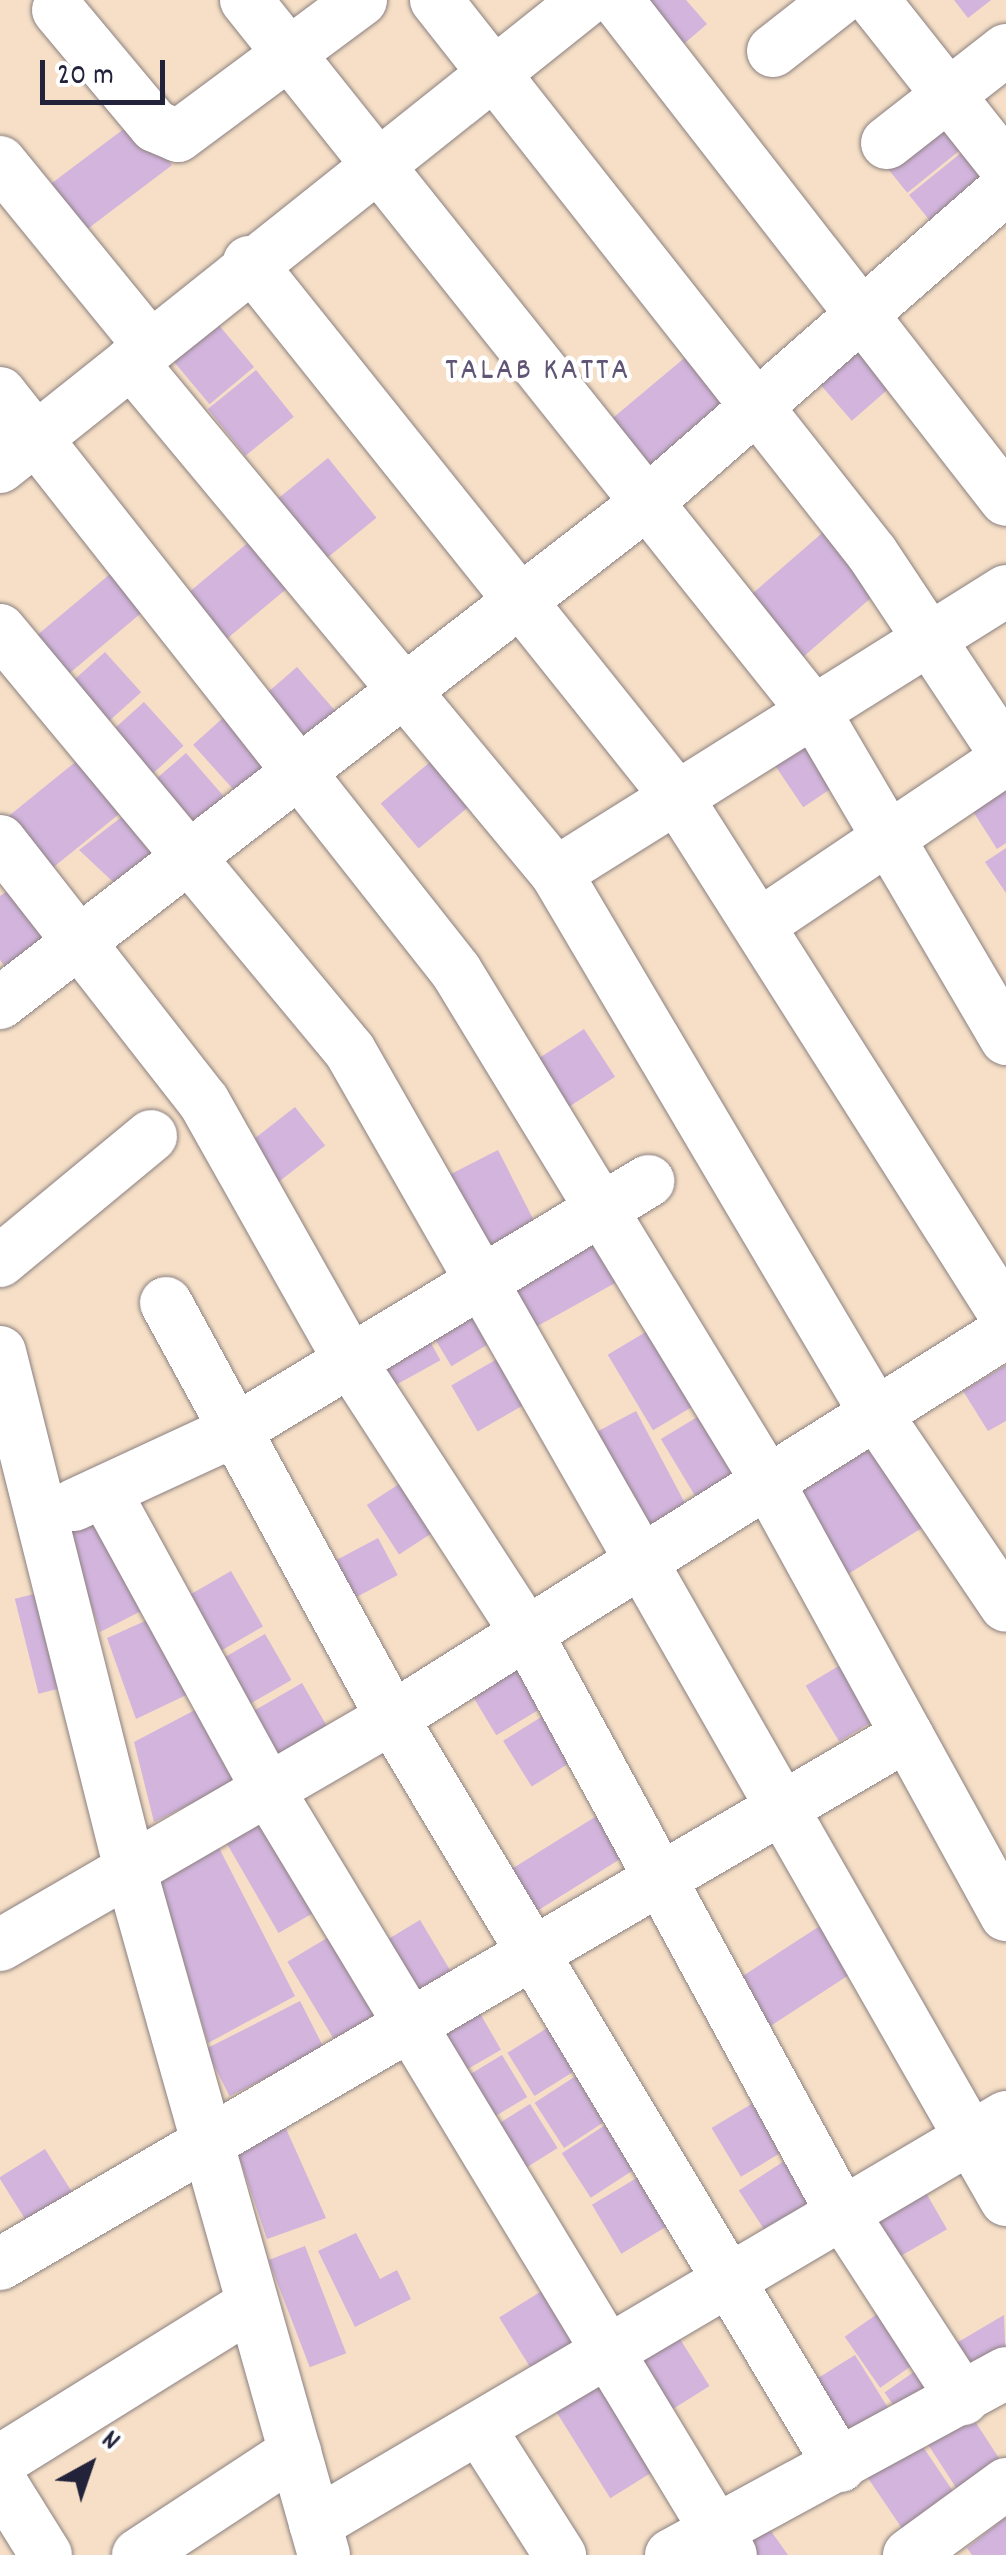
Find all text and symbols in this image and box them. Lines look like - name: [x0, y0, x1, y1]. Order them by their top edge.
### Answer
- scale bar: [45, 40, 170, 102]
- text: 20 m: [57, 56, 114, 99]
- district label: TALAB KATTA: [445, 353, 631, 391]
- north arrow: [40, 2415, 140, 2515]
- text: N: [91, 2422, 127, 2462]

